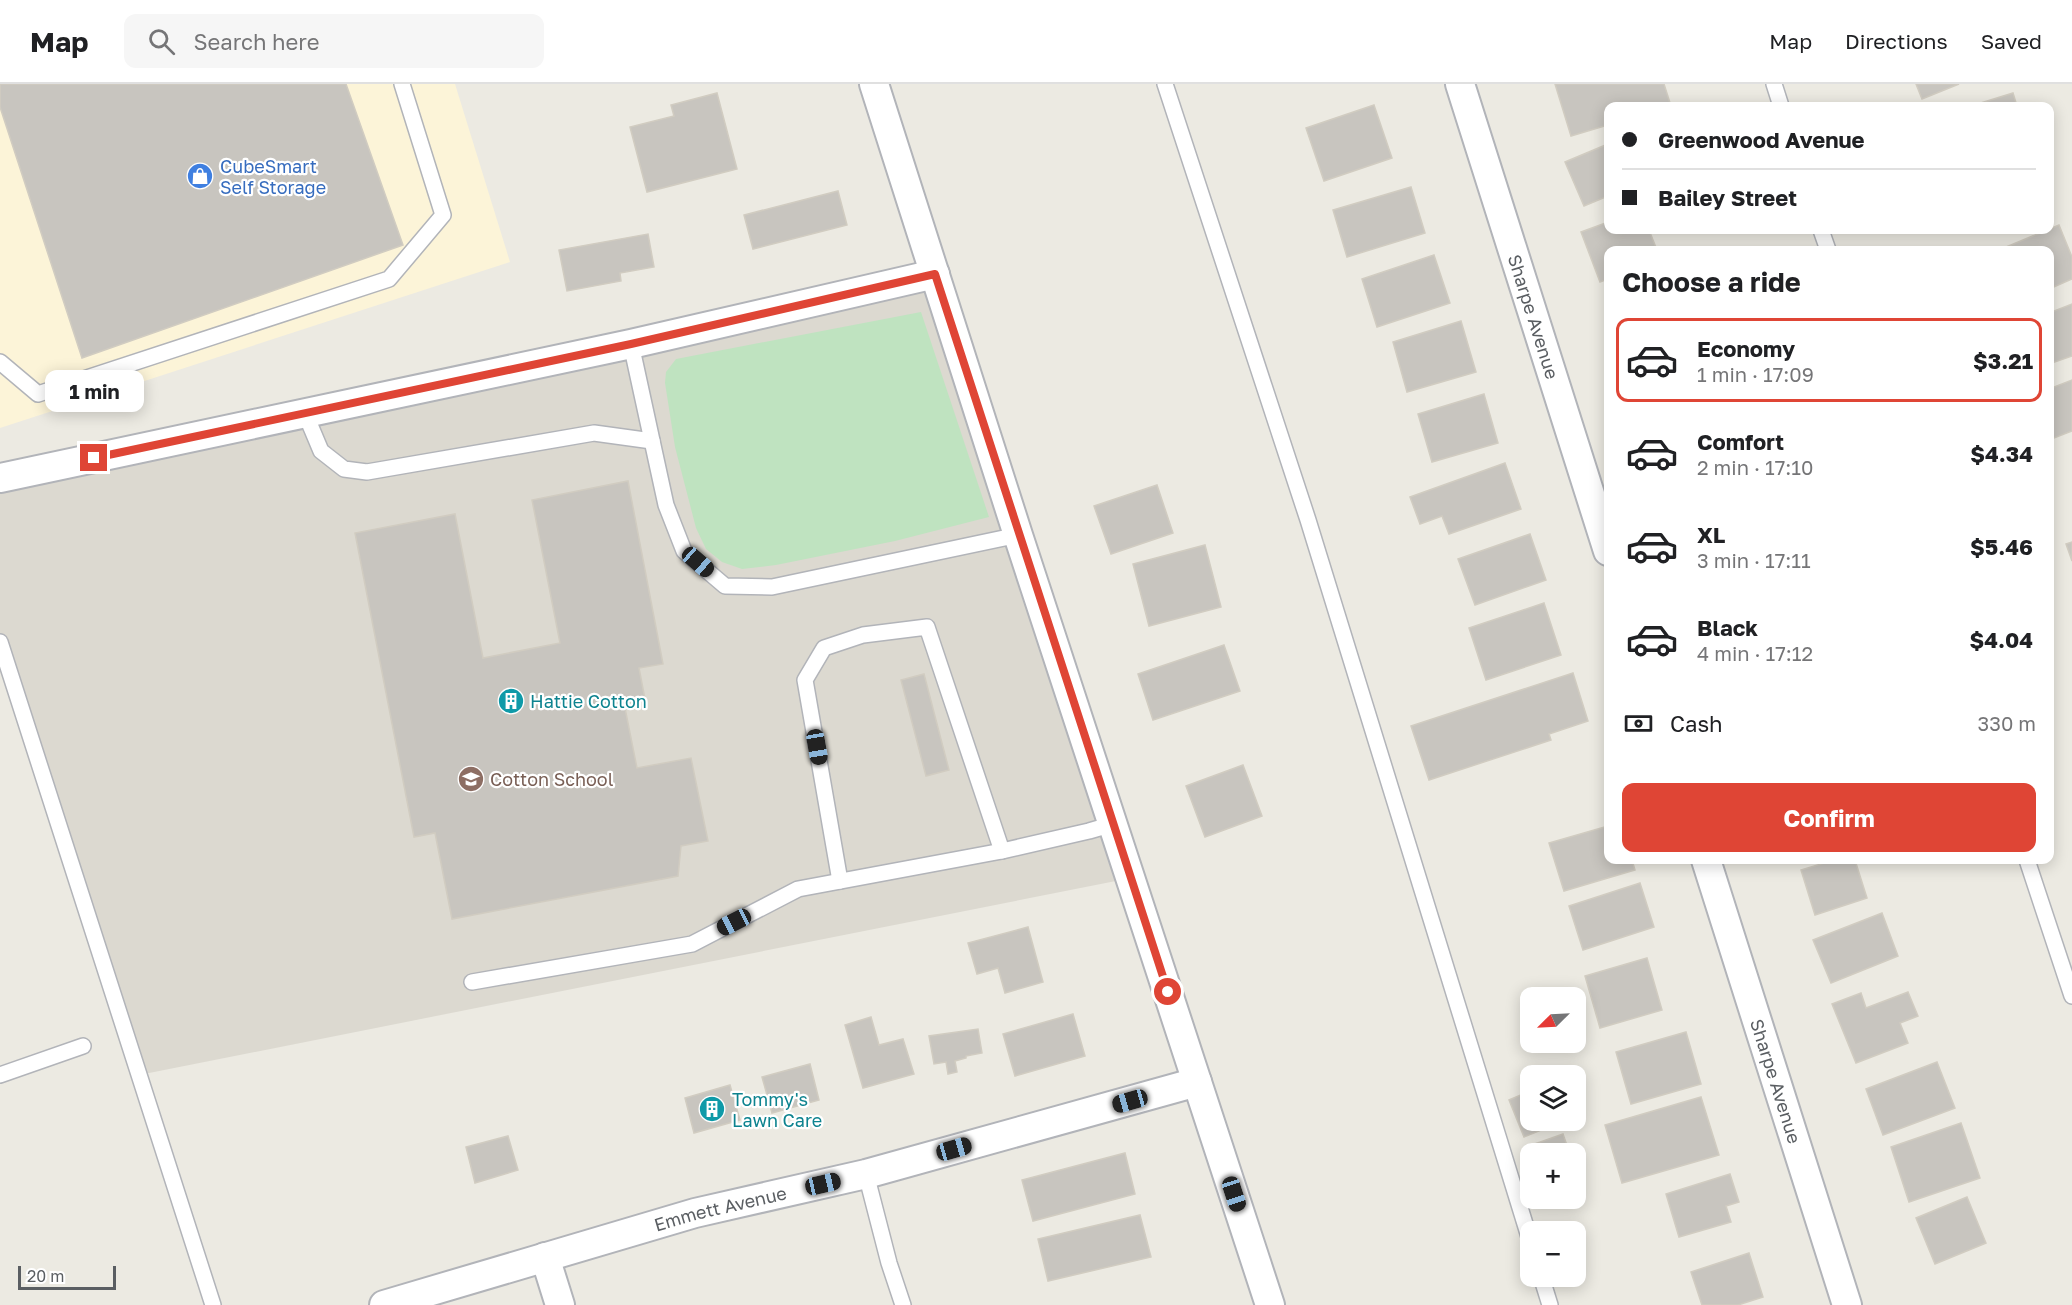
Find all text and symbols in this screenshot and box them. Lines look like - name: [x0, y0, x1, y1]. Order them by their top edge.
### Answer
- search box: [124, 14, 544, 68]
- text: Map: [30, 25, 88, 58]
- icon: search: [145, 25, 178, 58]
- text: Search here: [193, 28, 319, 55]
- text: Map: [1769, 28, 1812, 54]
- text: Directions: [1845, 28, 1948, 54]
- text: Saved: [1981, 28, 2042, 54]
- text: Greenwood Avenue: [1658, 126, 1865, 153]
- place label: CubeSmart Self Storage: [220, 155, 326, 198]
- shop icon: CubeSmart Self Storage: [185, 161, 215, 191]
- text: Bailey Street: [1658, 184, 1797, 211]
- street label: Sharpe Avenue: [1504, 252, 1564, 382]
- text: Choose a ride: [1622, 266, 1801, 298]
- icon: car: [1625, 333, 1679, 387]
- text: Economy: [1697, 335, 1795, 362]
- text: $3.21: [1973, 347, 2033, 374]
- text: 1 min · 17:09: [1697, 362, 1814, 386]
- callout: 1 min: [44, 371, 144, 413]
- text: 1 min: [69, 379, 120, 403]
- icon: car: [1625, 426, 1679, 480]
- text: Comfort: [1697, 428, 1784, 455]
- text: $4.34: [1970, 440, 2033, 467]
- route end: [80, 444, 107, 471]
- text: 2 min · 17:10: [1697, 455, 1813, 479]
- icon: car: [1625, 519, 1679, 573]
- text: XL: [1697, 521, 1725, 548]
- text: $5.46: [1970, 533, 2033, 560]
- car: [679, 543, 717, 581]
- text: 3 min · 17:11: [1697, 548, 1811, 572]
- icon: car: [1625, 612, 1679, 666]
- text: Black: [1697, 614, 1758, 641]
- text: $4.04: [1969, 626, 2033, 653]
- text: 4 min · 17:12: [1697, 641, 1813, 665]
- building icon: Hattie Cotton: [496, 686, 526, 716]
- place label: Hattie Cotton: [530, 690, 647, 712]
- icon: cash: [1622, 707, 1655, 740]
- text: Cash: [1670, 710, 1723, 737]
- text: 330 m: [1978, 711, 2036, 735]
- car: [805, 728, 829, 766]
- school or university icon: Cotton School: [456, 764, 486, 794]
- place label: Cotton School: [490, 768, 614, 790]
- button: Confirm: [1622, 783, 2036, 852]
- car: [714, 906, 754, 938]
- route start: [1154, 978, 1181, 1005]
- north arrow: [1520, 987, 1586, 1053]
- map controls: [1520, 987, 1586, 1287]
- street label: Sharpe Avenue: [1746, 1016, 1806, 1146]
- button: layers: [1520, 1065, 1586, 1131]
- car: [1110, 1087, 1150, 1115]
- place label: Tommy's Lawn Care: [732, 1088, 822, 1131]
- building icon: Tommy's Lawn Care: [697, 1094, 727, 1124]
- car: [934, 1135, 974, 1163]
- button: +: [1520, 1143, 1586, 1209]
- car: [803, 1171, 843, 1197]
- car: [1220, 1174, 1248, 1214]
- street label: Emmett Avenue: [651, 1181, 789, 1236]
- button: −: [1520, 1221, 1586, 1287]
- scale bar: [18, 1263, 116, 1290]
- text: 20 m: [27, 1266, 64, 1286]

